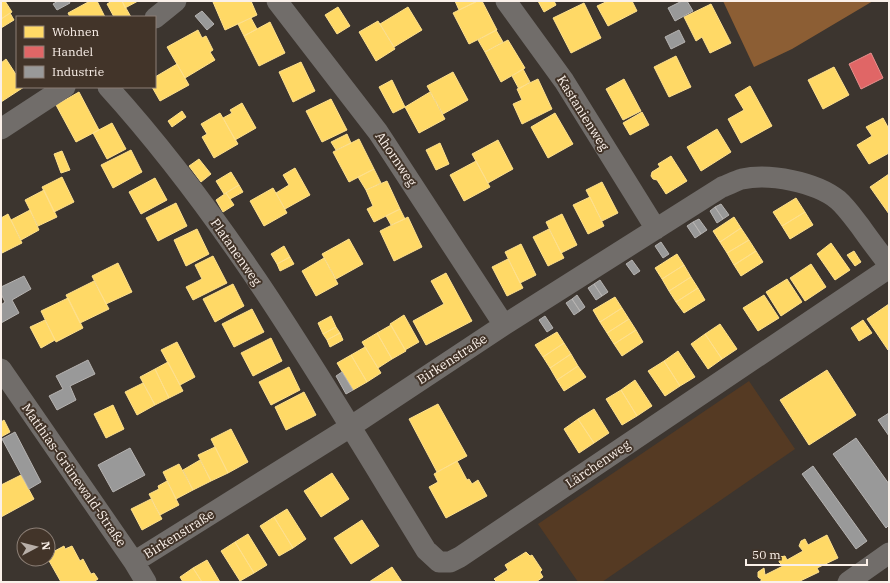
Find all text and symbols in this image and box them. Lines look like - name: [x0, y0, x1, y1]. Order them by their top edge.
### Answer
- legend: [16, 16, 156, 88]
- text: Wohnen: [52, 24, 99, 39]
- text: Handel: [52, 44, 93, 59]
- text: Industrie: [52, 64, 104, 79]
- street label: Kastanienweg: [553, 72, 613, 154]
- street label: Ahornweg: [372, 128, 420, 190]
- street label: Platanenweg: [207, 215, 265, 289]
- street label: Birkenstraße: [414, 330, 490, 388]
- street label: Matthias-Grünewald-Straße: [18, 400, 130, 550]
- street label: Lärchenweg: [562, 436, 634, 492]
- street label: Birkenstraße: [140, 506, 218, 562]
- north arrow: [16, 527, 56, 567]
- text: N: [38, 541, 53, 551]
- scale bar: [746, 541, 867, 567]
- text: 50 m: [752, 547, 781, 562]

